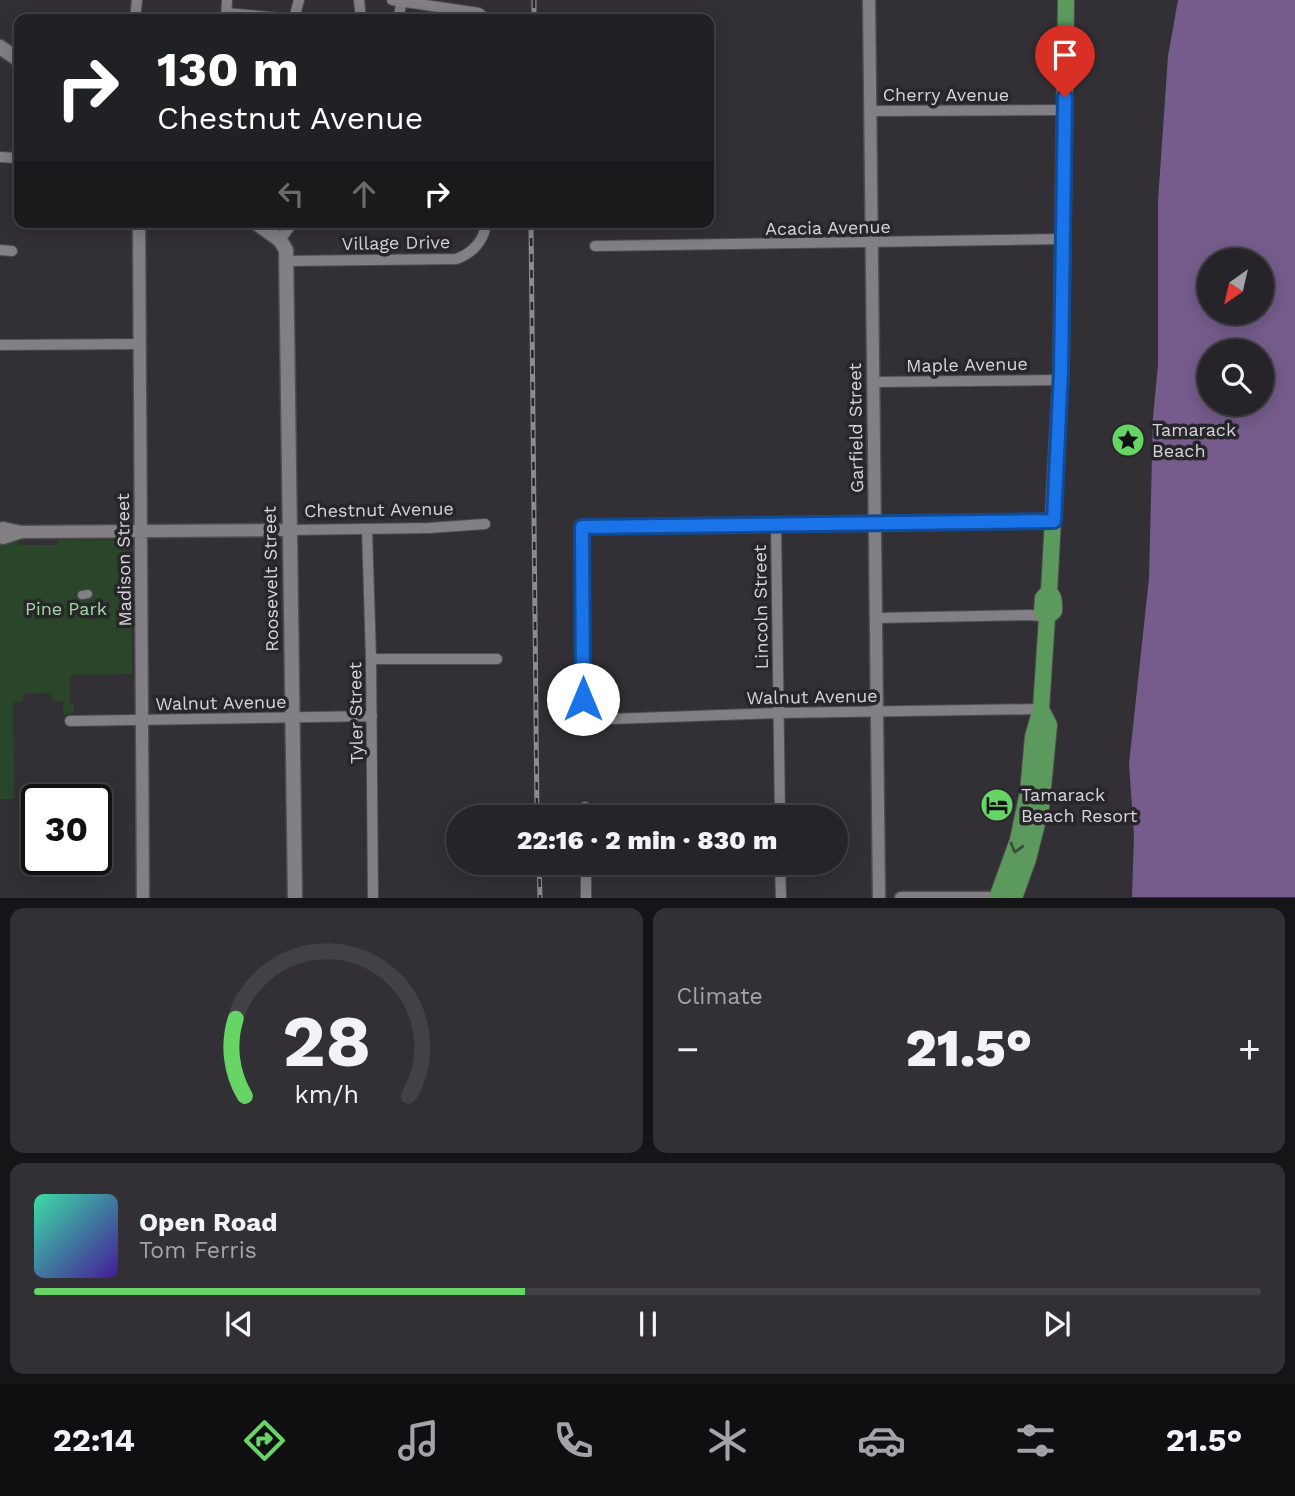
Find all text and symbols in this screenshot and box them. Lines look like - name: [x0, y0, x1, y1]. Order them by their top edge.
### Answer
- pin: [1035, 25, 1095, 97]
- icon: arrive: [1046, 36, 1084, 74]
- text: 130 m: [157, 40, 299, 98]
- icon: right: [42, 42, 133, 133]
- street label: Cherry Avenue: [883, 84, 1009, 105]
- text: Chestnut Avenue: [157, 99, 423, 137]
- icon: left: [272, 175, 310, 213]
- icon: ahead: [345, 175, 383, 213]
- icon: right: [418, 175, 456, 213]
- street label: Acacia Avenue: [765, 216, 891, 239]
- street label: Village Drive: [342, 231, 450, 254]
- north arrow: [1197, 248, 1274, 326]
- map controls: [1197, 248, 1274, 416]
- button: search: [1197, 339, 1274, 416]
- street label: Maple Avenue: [906, 353, 1028, 376]
- street label: Garfield Street: [844, 362, 867, 493]
- place label: Tamarack Beach: [1152, 419, 1236, 461]
- place icon: Tamarack Beach: [1109, 421, 1147, 459]
- street label: Madison Street: [112, 493, 135, 627]
- street label: Chestnut Avenue: [304, 498, 454, 521]
- street label: Roosevelt Street: [259, 506, 282, 652]
- street label: Lincoln Street: [749, 544, 772, 669]
- park label: Pine Park: [25, 598, 107, 619]
- street label: Tyler Street: [344, 661, 367, 764]
- position arrow: [546, 662, 620, 736]
- street label: Walnut Avenue: [746, 685, 878, 708]
- street label: Walnut Avenue: [155, 691, 287, 714]
- speed limit sign: 30: [21, 784, 112, 875]
- place label: Tamarack Beach Resort: [1021, 784, 1138, 826]
- hotel icon: Tamarack Beach Resort: [978, 786, 1016, 824]
- text: 22:16 · 2 min · 830 m: [517, 825, 777, 855]
- one-way arrow: [1009, 842, 1024, 854]
- text: Climate: [677, 983, 763, 1010]
- text: 28: [282, 999, 371, 1085]
- text: 21.5°: [905, 1018, 1032, 1079]
- text: −: [677, 1027, 699, 1071]
- text: +: [1238, 1027, 1261, 1071]
- text: km/h: [294, 1080, 358, 1109]
- text: Open Road: [139, 1207, 277, 1237]
- text: Tom Ferris: [139, 1237, 257, 1264]
- icon: previous: [220, 1305, 258, 1343]
- icon: pause: [629, 1305, 667, 1343]
- icon: next: [1038, 1305, 1076, 1343]
- icon: directions: [240, 1416, 289, 1465]
- icon: music: [394, 1416, 443, 1465]
- icon: phone: [549, 1416, 598, 1465]
- icon: climate: [703, 1416, 752, 1465]
- icon: car: [857, 1416, 906, 1465]
- icon: filters: [1011, 1416, 1060, 1465]
- text: 22:14: [53, 1421, 135, 1459]
- text: 21.5°: [1166, 1421, 1242, 1459]

